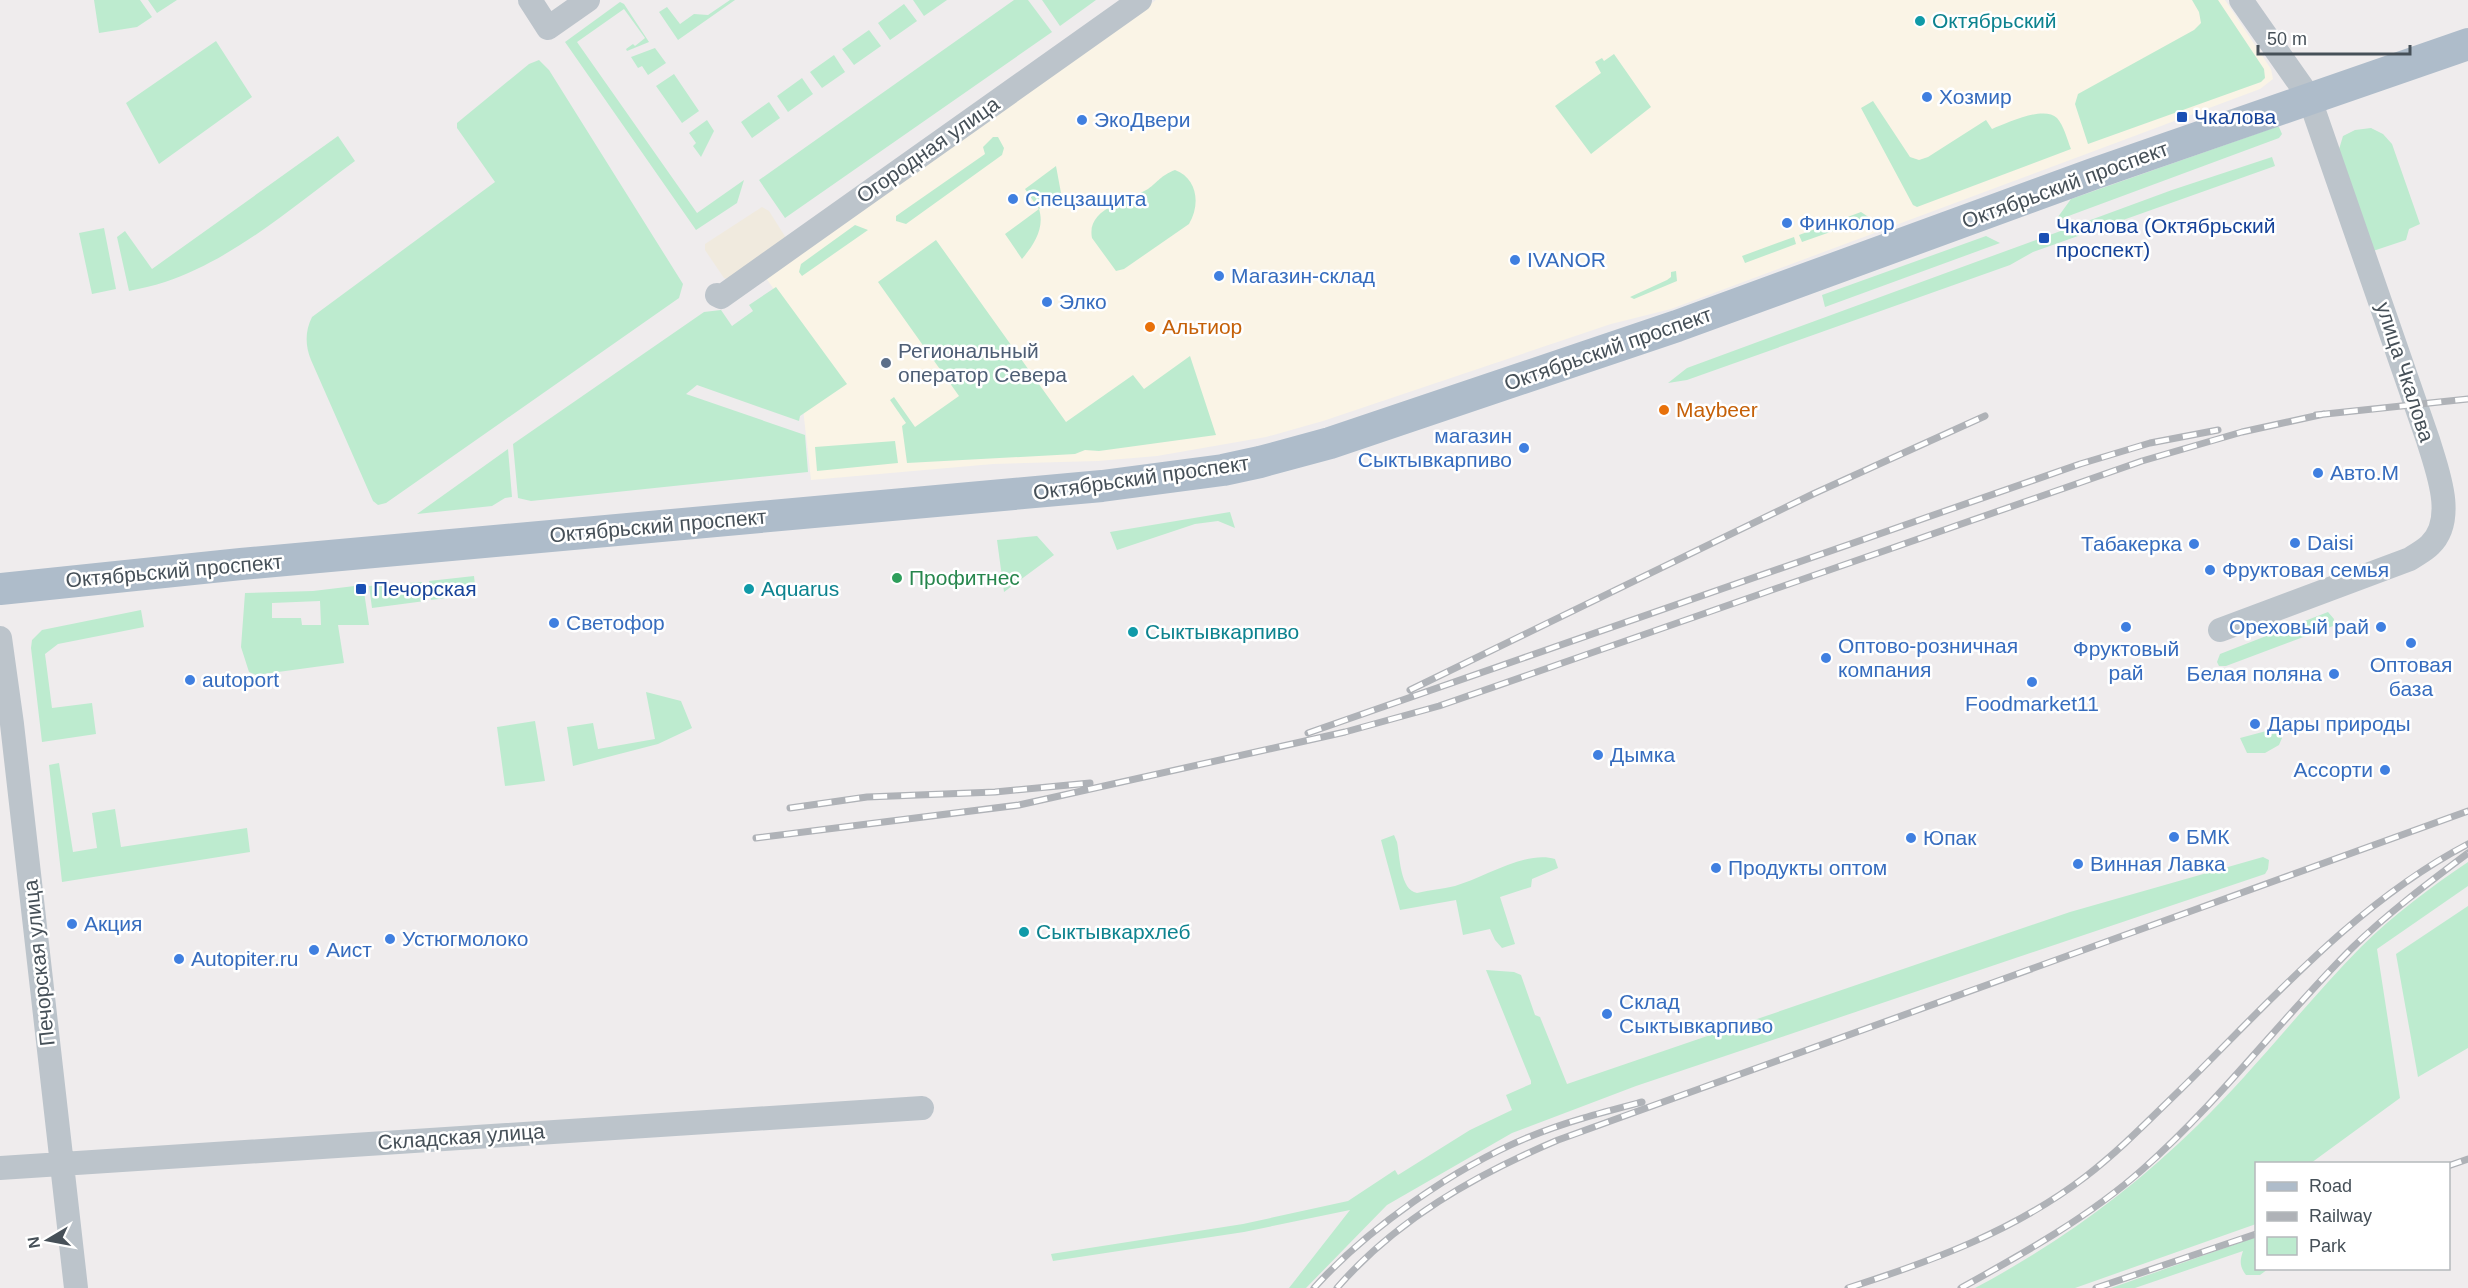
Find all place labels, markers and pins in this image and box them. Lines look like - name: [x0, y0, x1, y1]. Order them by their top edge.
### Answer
- place label: Октябрьский: [1932, 9, 2057, 32]
- marker: Октябрьский: [1913, 14, 1927, 28]
- place label: Хозмир: [1939, 85, 2012, 108]
- marker: Хозмир: [1920, 90, 1934, 104]
- place label: Чкалова: [2194, 105, 2276, 128]
- place label: ЭкоДвери: [1094, 108, 1190, 131]
- marker: Чкалова: [2175, 110, 2189, 124]
- marker: ЭкоДвери: [1075, 113, 1089, 127]
- place label: Спецзащита: [1025, 187, 1147, 210]
- marker: Спецзащита: [1006, 192, 1020, 206]
- place label: Финколор: [1799, 211, 1895, 234]
- place label: Чкалова (Октябрьский проспект): [2056, 214, 2275, 261]
- marker: Финколор: [1780, 216, 1794, 230]
- marker: Чкалова (Октябрьский проспект): [2037, 231, 2051, 245]
- place label: IVANOR: [1527, 248, 1606, 271]
- marker: IVANOR: [1508, 253, 1522, 267]
- place label: Магазин-склад: [1231, 264, 1375, 287]
- marker: Магазин-склад: [1212, 269, 1226, 283]
- place label: Элко: [1059, 290, 1107, 313]
- marker: Элко: [1040, 295, 1054, 309]
- place label: Альтиор: [1162, 315, 1242, 338]
- marker: Альтиор: [1143, 320, 1157, 334]
- place label: Региональный оператор Севера: [898, 339, 1067, 386]
- marker: Региональный оператор Севера: [879, 356, 893, 370]
- place label: Maybeer: [1676, 398, 1758, 421]
- marker: Maybeer: [1657, 403, 1671, 417]
- place label: магазин Сыктывкарпиво: [1358, 424, 1512, 471]
- marker: магазин Сыктывкарпиво: [1517, 441, 1531, 455]
- place label: Авто.М: [2330, 461, 2399, 484]
- marker: Авто.М: [2311, 466, 2325, 480]
- place label: Daisi: [2307, 531, 2354, 554]
- place label: Табакерка: [2081, 532, 2182, 555]
- marker: Daisi: [2288, 536, 2302, 550]
- marker: Табакерка: [2187, 537, 2201, 551]
- place label: Фруктовая семья: [2222, 558, 2389, 581]
- marker: Фруктовая семья: [2203, 563, 2217, 577]
- place label: Профитнес: [909, 566, 1020, 589]
- marker: Профитнес: [890, 571, 904, 585]
- place label: Печорская: [373, 577, 477, 600]
- place label: Aquarus: [761, 577, 839, 600]
- marker: Печорская: [354, 582, 368, 596]
- marker: Aquarus: [742, 582, 756, 596]
- place label: Светофор: [566, 611, 665, 634]
- place label: Ореховый рай: [2229, 615, 2369, 638]
- marker: Светофор: [547, 616, 561, 630]
- place label: Сыктывкарпиво: [1145, 620, 1299, 643]
- marker: Фруктовый рай: [2119, 620, 2133, 634]
- marker: Ореховый рай: [2374, 620, 2388, 634]
- marker: Сыктывкарпиво: [1126, 625, 1140, 639]
- place label: Оптово-розничная компания: [1838, 634, 2018, 681]
- marker: Оптовая база: [2404, 636, 2418, 650]
- place label: Фруктовый рай: [2073, 637, 2179, 684]
- marker: Оптово-розничная компания: [1819, 651, 1833, 665]
- place label: Оптовая база: [2370, 653, 2452, 700]
- place label: Белая поляна: [2187, 662, 2322, 685]
- marker: Белая поляна: [2327, 667, 2341, 681]
- place label: autoport: [202, 668, 279, 691]
- marker: autoport: [183, 673, 197, 687]
- marker: Foodmarket11: [2025, 675, 2039, 689]
- place label: Foodmarket11: [1965, 692, 2099, 715]
- place label: Дары природы: [2267, 712, 2411, 735]
- marker: Дары природы: [2248, 717, 2262, 731]
- place label: Дымка: [1610, 743, 1675, 766]
- marker: Дымка: [1591, 748, 1605, 762]
- place label: Ассорти: [2294, 758, 2373, 781]
- marker: Ассорти: [2378, 763, 2392, 777]
- place label: БМК: [2186, 825, 2230, 848]
- place label: Юпак: [1923, 826, 1977, 849]
- marker: БМК: [2167, 830, 2181, 844]
- marker: Юпак: [1904, 831, 1918, 845]
- place label: Винная Лавка: [2090, 852, 2226, 875]
- place label: Продукты оптом: [1728, 856, 1887, 879]
- marker: Винная Лавка: [2071, 857, 2085, 871]
- marker: Продукты оптом: [1709, 861, 1723, 875]
- place label: Акция: [84, 912, 142, 935]
- marker: Акция: [65, 917, 79, 931]
- place label: Сыктывкархлеб: [1036, 920, 1191, 943]
- marker: Сыктывкархлеб: [1017, 925, 1031, 939]
- place label: Устюгмолоко: [402, 927, 528, 950]
- marker: Устюгмолоко: [383, 932, 397, 946]
- place label: Аист: [326, 938, 372, 961]
- marker: Аист: [307, 943, 321, 957]
- place label: Autopiter.ru: [191, 947, 298, 970]
- marker: Autopiter.ru: [172, 952, 186, 966]
- place label: Склад Сыктывкарпиво: [1619, 990, 1773, 1037]
- marker: Склад Сыктывкарпиво: [1600, 1007, 1614, 1021]

